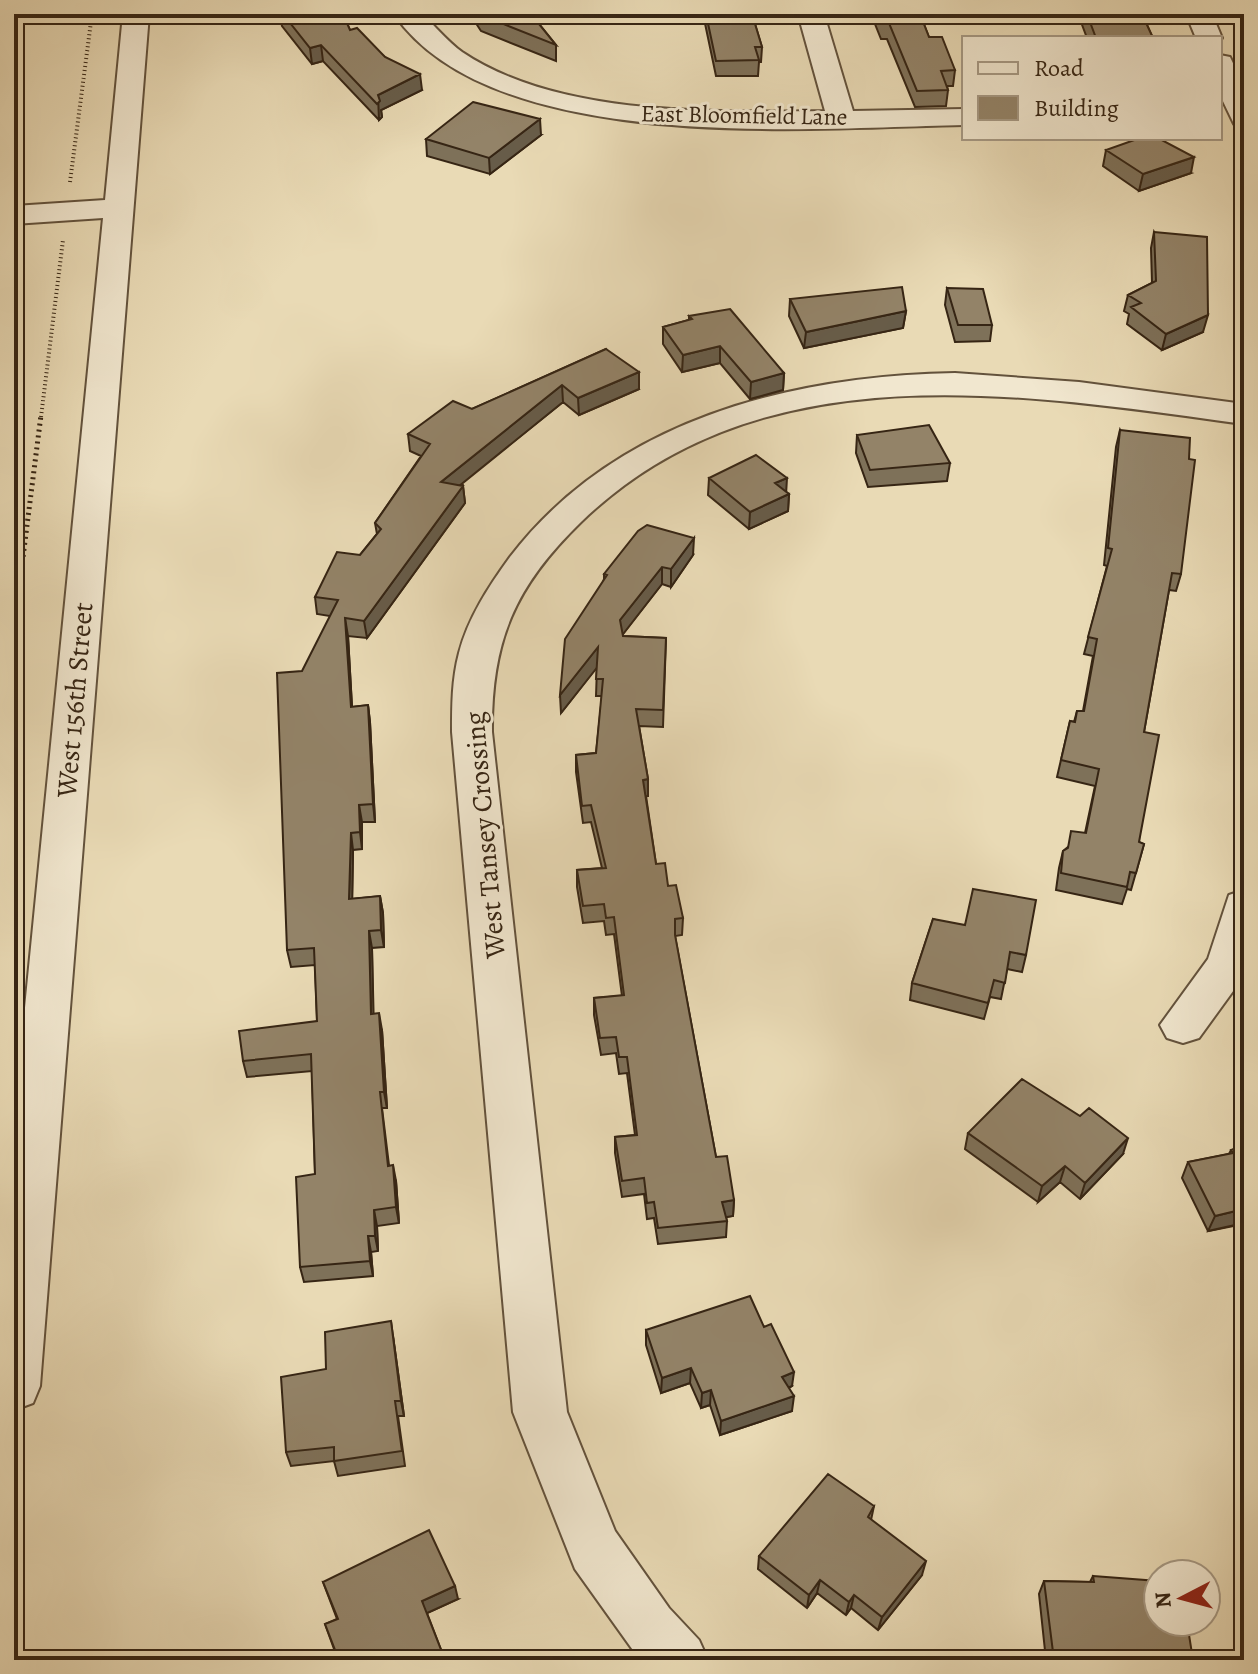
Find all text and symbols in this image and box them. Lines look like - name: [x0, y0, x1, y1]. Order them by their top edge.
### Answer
- legend: [962, 36, 1222, 140]
- text: Road: [1034, 52, 1084, 84]
- text: Building: [1034, 92, 1119, 124]
- street label: East Bloomfield Lane: [640, 97, 848, 133]
- street label: West 156th Street: [47, 601, 102, 800]
- street label: West Tansey Crossing: [455, 710, 515, 961]
- north arrow: [1142, 1558, 1222, 1638]
- text: N: [1147, 1590, 1179, 1610]

